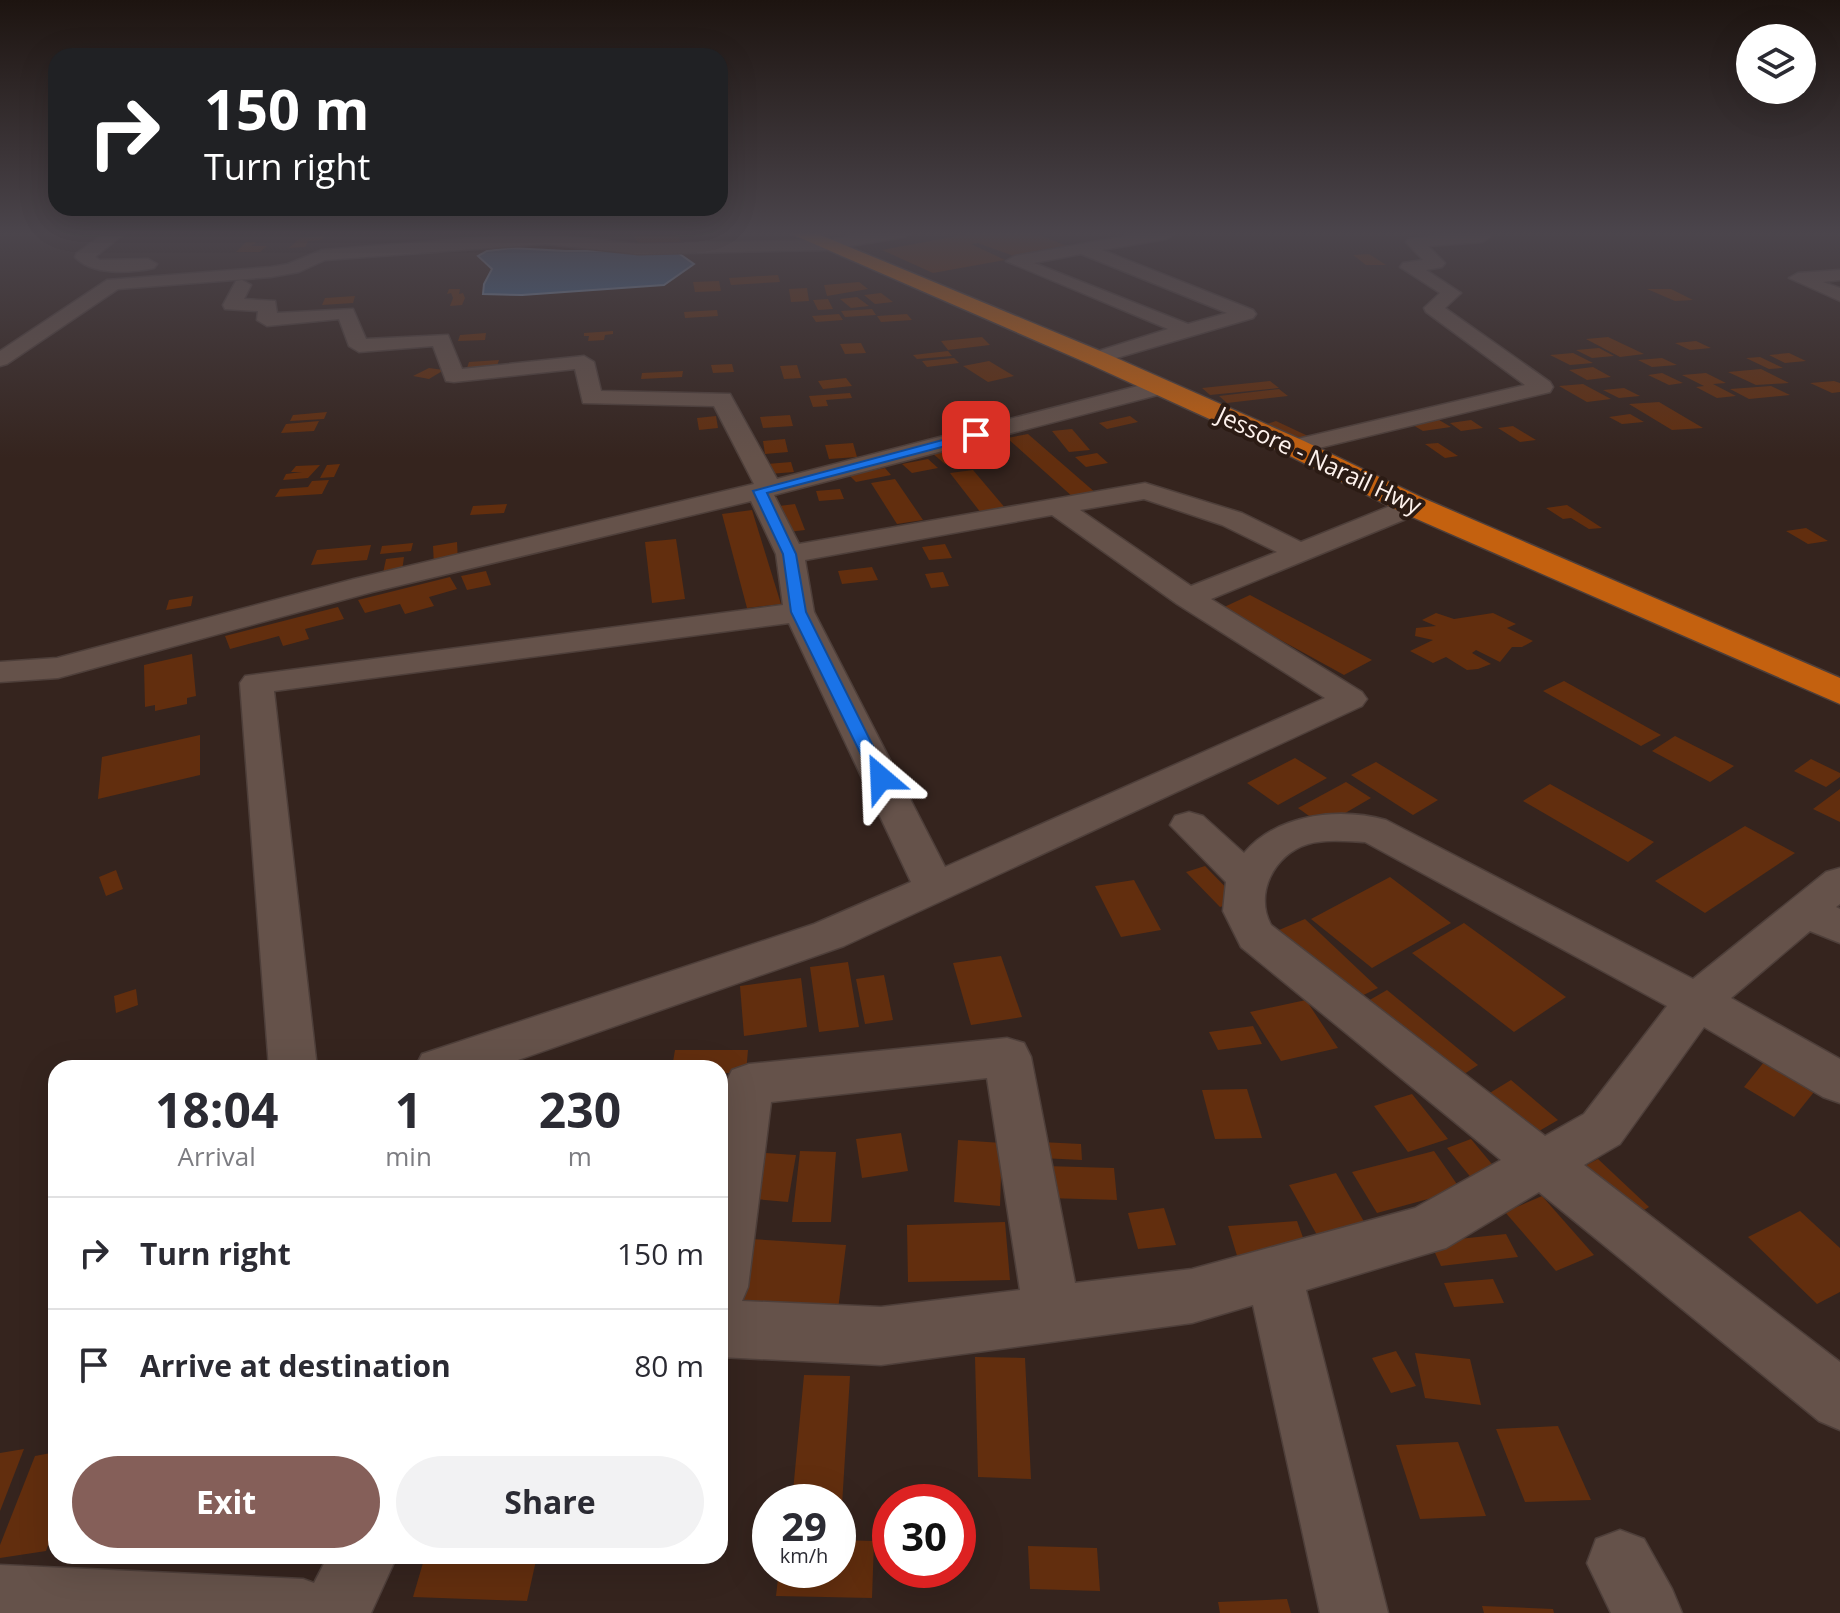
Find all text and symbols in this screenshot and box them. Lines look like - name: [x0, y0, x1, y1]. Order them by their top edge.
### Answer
- map controls: [1736, 24, 1816, 104]
- button: layers: [1736, 24, 1816, 104]
- text: 150 m: [204, 70, 370, 146]
- icon: right: [72, 80, 176, 184]
- text: Turn right: [204, 142, 370, 191]
- street label: Jessore - Narail Hwy: [1210, 397, 1428, 522]
- pin: [942, 401, 1010, 469]
- icon: arrive: [954, 413, 998, 457]
- position arrow: [839, 736, 923, 820]
- text: 18:04: [155, 1077, 278, 1142]
- text: 1: [395, 1077, 422, 1142]
- text: 230: [539, 1077, 621, 1142]
- text: Arrival: [177, 1138, 256, 1174]
- text: min: [385, 1138, 432, 1174]
- text: m: [568, 1138, 592, 1174]
- icon: right: [72, 1231, 116, 1275]
- text: Turn right: [140, 1233, 291, 1274]
- text: 150 m: [617, 1233, 704, 1274]
- icon: arrive: [72, 1343, 116, 1387]
- text: Arrive at destination: [140, 1345, 451, 1386]
- text: 80 m: [634, 1345, 704, 1386]
- button: Exit: [72, 1456, 380, 1548]
- button: Share: [396, 1456, 704, 1548]
- speed limit sign: 30: [872, 1484, 976, 1588]
- text: 29: [781, 1498, 827, 1553]
- text: km/h: [780, 1542, 828, 1569]

